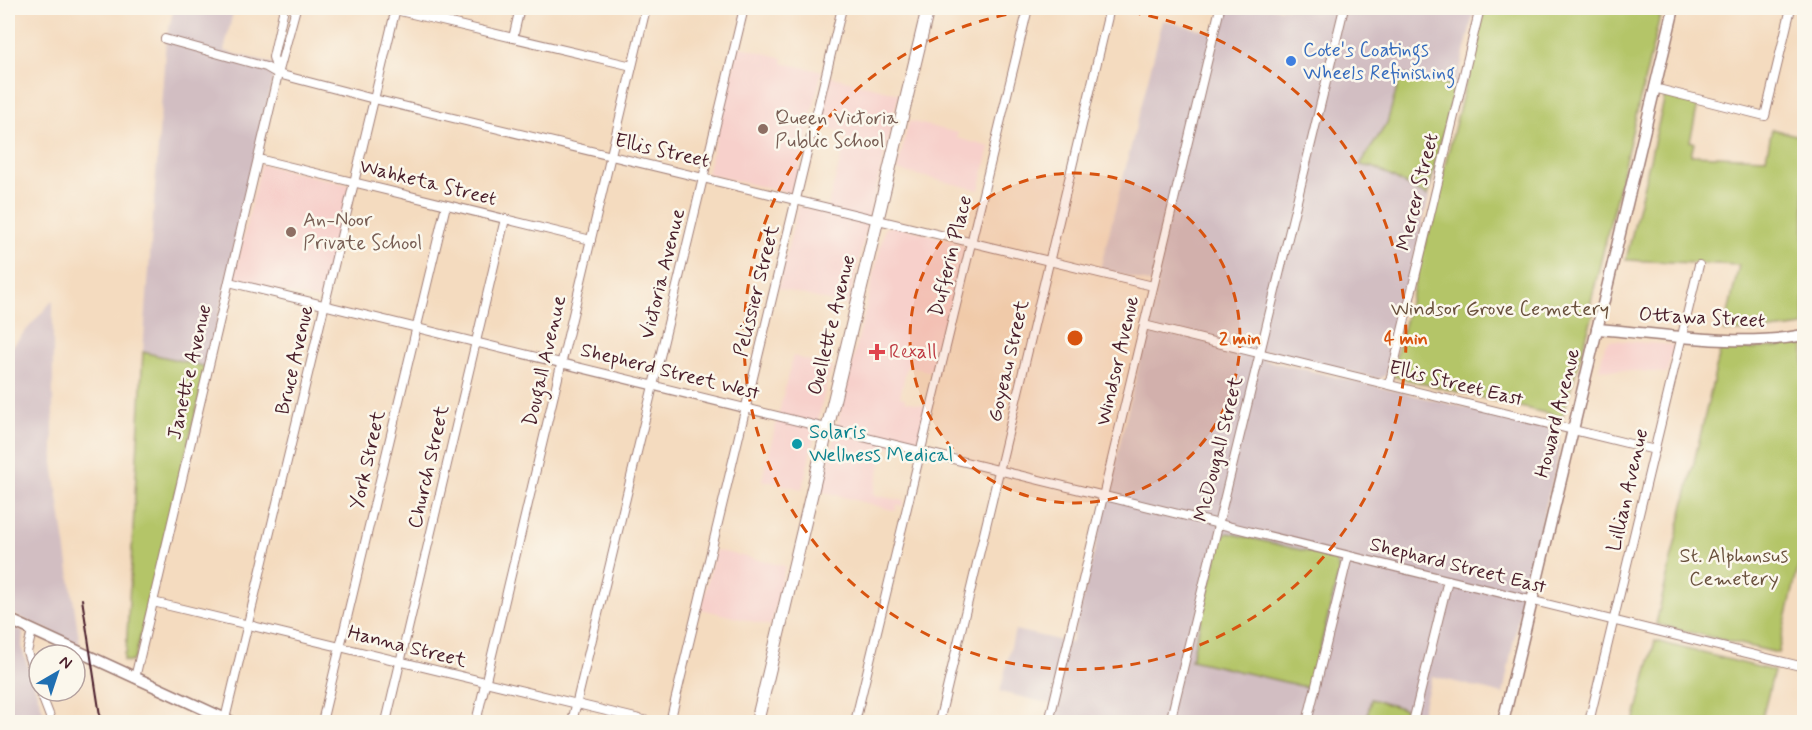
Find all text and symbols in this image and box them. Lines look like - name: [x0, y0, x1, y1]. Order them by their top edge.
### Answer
- place label: Cote's Coatings Wheels Refinishing: [1303, 37, 1455, 89]
- marker: Cote's Coatings Wheels Refinishing: [1284, 54, 1298, 68]
- place label: Queen Victoria Public School: [775, 105, 899, 155]
- marker: Queen Victoria Public School: [756, 122, 770, 136]
- street label: Ellis Street: [612, 127, 712, 175]
- street label: Mercer Street: [1390, 130, 1446, 254]
- street label: Wahketa Street: [357, 153, 499, 213]
- street label: Dufferin Place: [923, 193, 979, 319]
- street label: Victoria Avenue: [634, 206, 692, 342]
- place label: An-Noor Private School: [303, 207, 422, 257]
- street label: Pelissier Street: [728, 222, 786, 360]
- marker: An-Noor Private School: [284, 225, 298, 239]
- street label: Ouellette Avenue: [802, 252, 862, 398]
- street label: Dougall Avenue: [517, 293, 575, 429]
- street label: Windsor Avenue: [1090, 293, 1146, 429]
- park label: Windsor Grove Cemetery: [1391, 296, 1609, 323]
- street label: Goyeau Street: [982, 297, 1036, 425]
- street label: Ottawa Street: [1638, 301, 1766, 335]
- street label: Janette Avenue: [161, 302, 219, 442]
- street label: Bruce Avenue: [269, 303, 321, 417]
- text: 2 min: [1219, 327, 1261, 351]
- text: 4 min: [1384, 327, 1428, 351]
- centre of rings: [1065, 328, 1085, 348]
- street label: Shepherd Street West: [578, 337, 763, 407]
- place label: Rexall: [889, 339, 937, 366]
- marker: Rexall: [870, 345, 884, 359]
- street label: Howard Avenue: [1529, 345, 1587, 481]
- street label: Ellis Street East: [1386, 354, 1526, 414]
- street label: McDougall Street: [1188, 373, 1250, 525]
- street label: Church Street: [402, 402, 456, 531]
- street label: York Street: [343, 407, 393, 512]
- place label: Solaris Wellness Medical: [809, 419, 953, 469]
- street label: Lillian Avenue: [1601, 426, 1655, 554]
- marker: Solaris Wellness Medical: [790, 437, 804, 451]
- street label: Shephard Street East: [1367, 531, 1549, 601]
- park label: St. Alphonsus Cemetery: [1680, 543, 1788, 593]
- street label: Hanna Street: [345, 619, 469, 675]
- north arrow: [27, 643, 87, 703]
- text: N: [55, 651, 76, 674]

